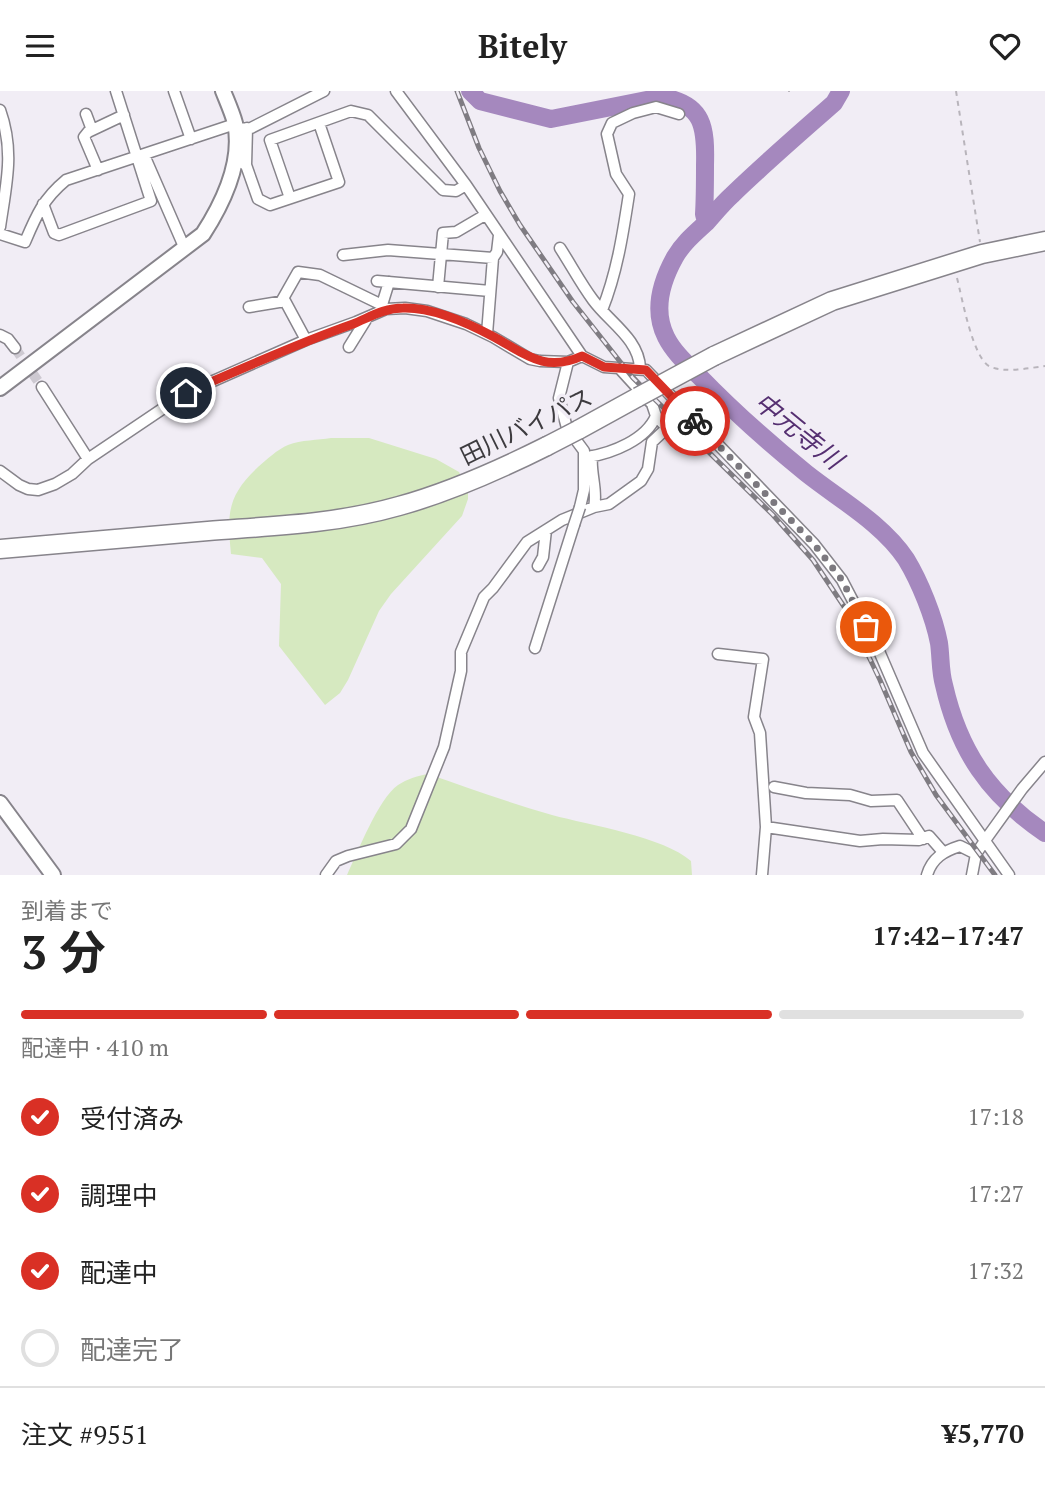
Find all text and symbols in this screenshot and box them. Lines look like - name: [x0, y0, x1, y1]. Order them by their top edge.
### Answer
- text: Bitely: [478, 25, 567, 67]
- icon: menu: [21, 27, 59, 65]
- icon: heart: [986, 27, 1024, 65]
- pin: [156, 363, 216, 423]
- icon: home: [167, 374, 205, 412]
- street label: 田川バイパス: [454, 380, 598, 472]
- water label: 中元寺川: [748, 384, 852, 478]
- courier: [660, 386, 730, 456]
- icon: bike: [676, 402, 714, 440]
- pin: [836, 597, 896, 657]
- icon: bag: [847, 608, 885, 646]
- text: 到着まで: [21, 895, 113, 926]
- text: 17:42–17:47: [872, 918, 1024, 952]
- text: 3 分: [21, 921, 105, 982]
- text: 配達中 · 410 m: [21, 1032, 169, 1063]
- icon: check: [21, 1098, 59, 1136]
- text: 受付済み: [80, 1101, 184, 1135]
- text: 17:18: [967, 1101, 1024, 1132]
- icon: check: [21, 1175, 59, 1213]
- text: 調理中: [80, 1178, 158, 1212]
- text: 17:27: [967, 1178, 1024, 1209]
- icon: check: [21, 1252, 59, 1290]
- text: 配達中: [80, 1255, 158, 1289]
- text: 17:32: [967, 1255, 1024, 1286]
- text: 配達完了: [80, 1332, 184, 1366]
- text: ¥5,770: [943, 1416, 1024, 1450]
- text: 注文 #9551: [21, 1417, 149, 1451]

